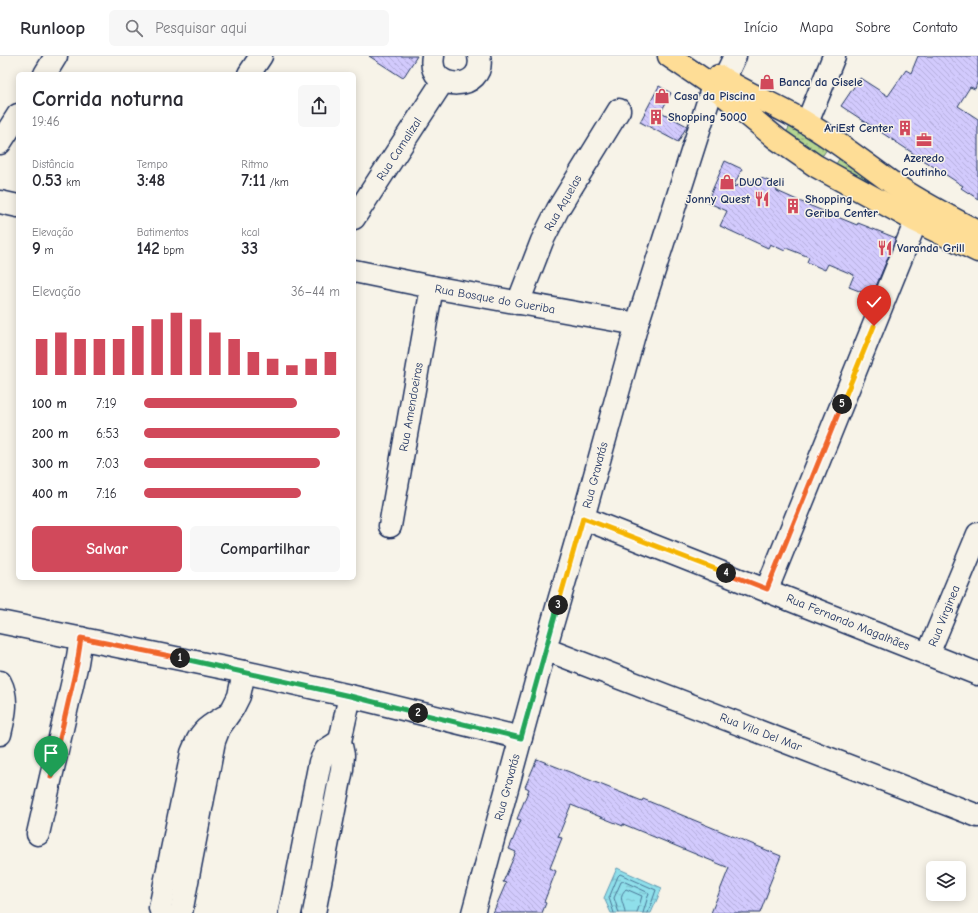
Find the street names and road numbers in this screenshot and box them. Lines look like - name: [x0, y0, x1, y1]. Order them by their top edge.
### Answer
- street label: Rua Camalizal: [373, 115, 425, 183]
- street label: Rua Aquelas: [541, 172, 585, 234]
- street label: Rua Bosque do Gueriba: [434, 282, 556, 316]
- street label: Rua Amendoeiras: [396, 361, 426, 453]
- street label: Rua Gravatás: [579, 440, 611, 510]
- street label: Rua Virginea: [925, 583, 963, 649]
- street label: Rua Fernando Magalhães: [784, 591, 912, 653]
- street label: Rua Vila Del Mar: [718, 710, 804, 754]
- street label: Rua Gravatás: [491, 752, 523, 822]

